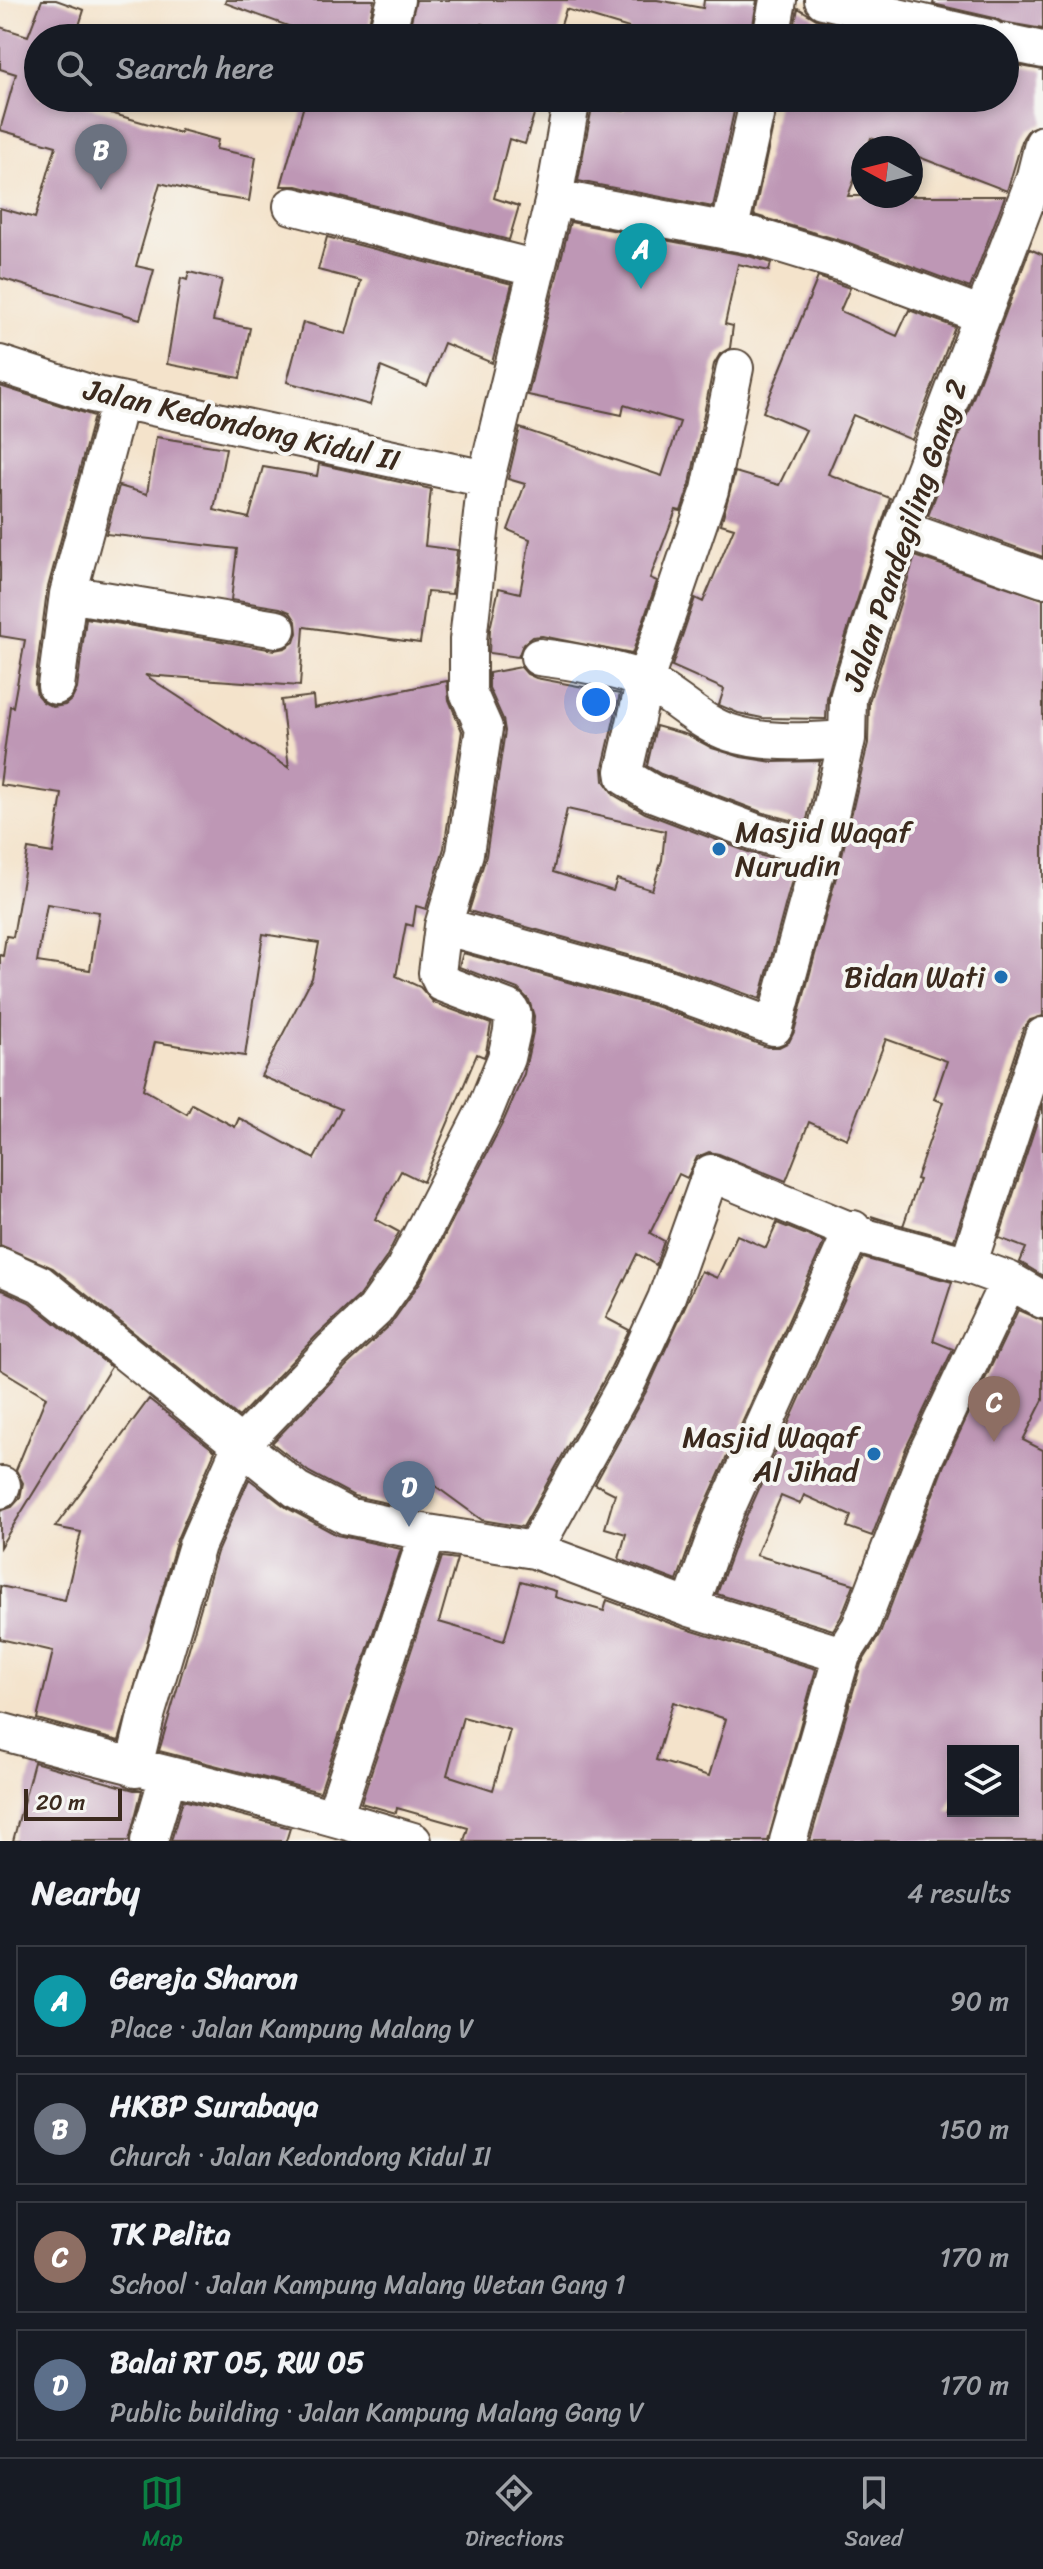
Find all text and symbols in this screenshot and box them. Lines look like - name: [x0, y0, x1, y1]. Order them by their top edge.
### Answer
- search box: [24, 24, 1019, 112]
- text: Search here: [116, 41, 274, 95]
- icon: search: [52, 46, 96, 90]
- pin: B: [75, 124, 127, 190]
- north arrow: [851, 136, 923, 208]
- pin: A: [615, 223, 667, 289]
- street label: Jalan Kedondong Kidul II: [78, 362, 405, 488]
- street label: Jalan Pandegiling Gang 2: [826, 372, 984, 699]
- your location: [576, 682, 616, 722]
- place label: Masjid Waqaf Nurudin: [735, 805, 914, 893]
- marker: Masjid Waqaf Nurudin: [710, 840, 728, 858]
- place label: Bidan Wati: [844, 950, 987, 1004]
- marker: Bidan Wati: [992, 968, 1010, 986]
- pin: C: [968, 1376, 1020, 1442]
- place label: Masjid Waqaf Al Jihad: [682, 1410, 861, 1498]
- marker: Masjid Waqaf Al Jihad: [865, 1445, 883, 1463]
- pin: D: [383, 1461, 435, 1527]
- map controls: [947, 1745, 1019, 1817]
- button: layers: [947, 1745, 1019, 1817]
- text: 20 m: [36, 1783, 85, 1822]
- scale bar: [24, 1785, 122, 1821]
- text: Nearby: [32, 1863, 140, 1923]
- text: 4 results: [907, 1870, 1011, 1916]
- text: Gereja Sharon: [110, 1951, 298, 2005]
- text: A: [51, 1978, 69, 2024]
- text: 90 m: [950, 1978, 1009, 2024]
- text: Place · Jalan Kampung Malang V: [110, 2005, 474, 2051]
- text: HKBP Surabaya: [110, 2079, 319, 2133]
- text: B: [52, 2106, 68, 2152]
- text: 150 m: [939, 2106, 1009, 2152]
- text: Church · Jalan Kedondong Kidul II: [110, 2133, 491, 2179]
- text: TK Pelita: [110, 2207, 230, 2261]
- text: C: [52, 2234, 68, 2280]
- text: 170 m: [940, 2234, 1009, 2280]
- text: School · Jalan Kampung Malang Wetan Gang 1: [110, 2261, 626, 2307]
- text: Balai RT 05, RW 05: [110, 2335, 365, 2389]
- text: D: [52, 2362, 68, 2408]
- text: 170 m: [940, 2362, 1009, 2408]
- text: Public building · Jalan Kampung Malang Gang V: [110, 2389, 644, 2435]
- tab: Map: [140, 2471, 184, 2558]
- tab: Directions: [465, 2471, 564, 2558]
- tab: Saved: [845, 2471, 903, 2558]

